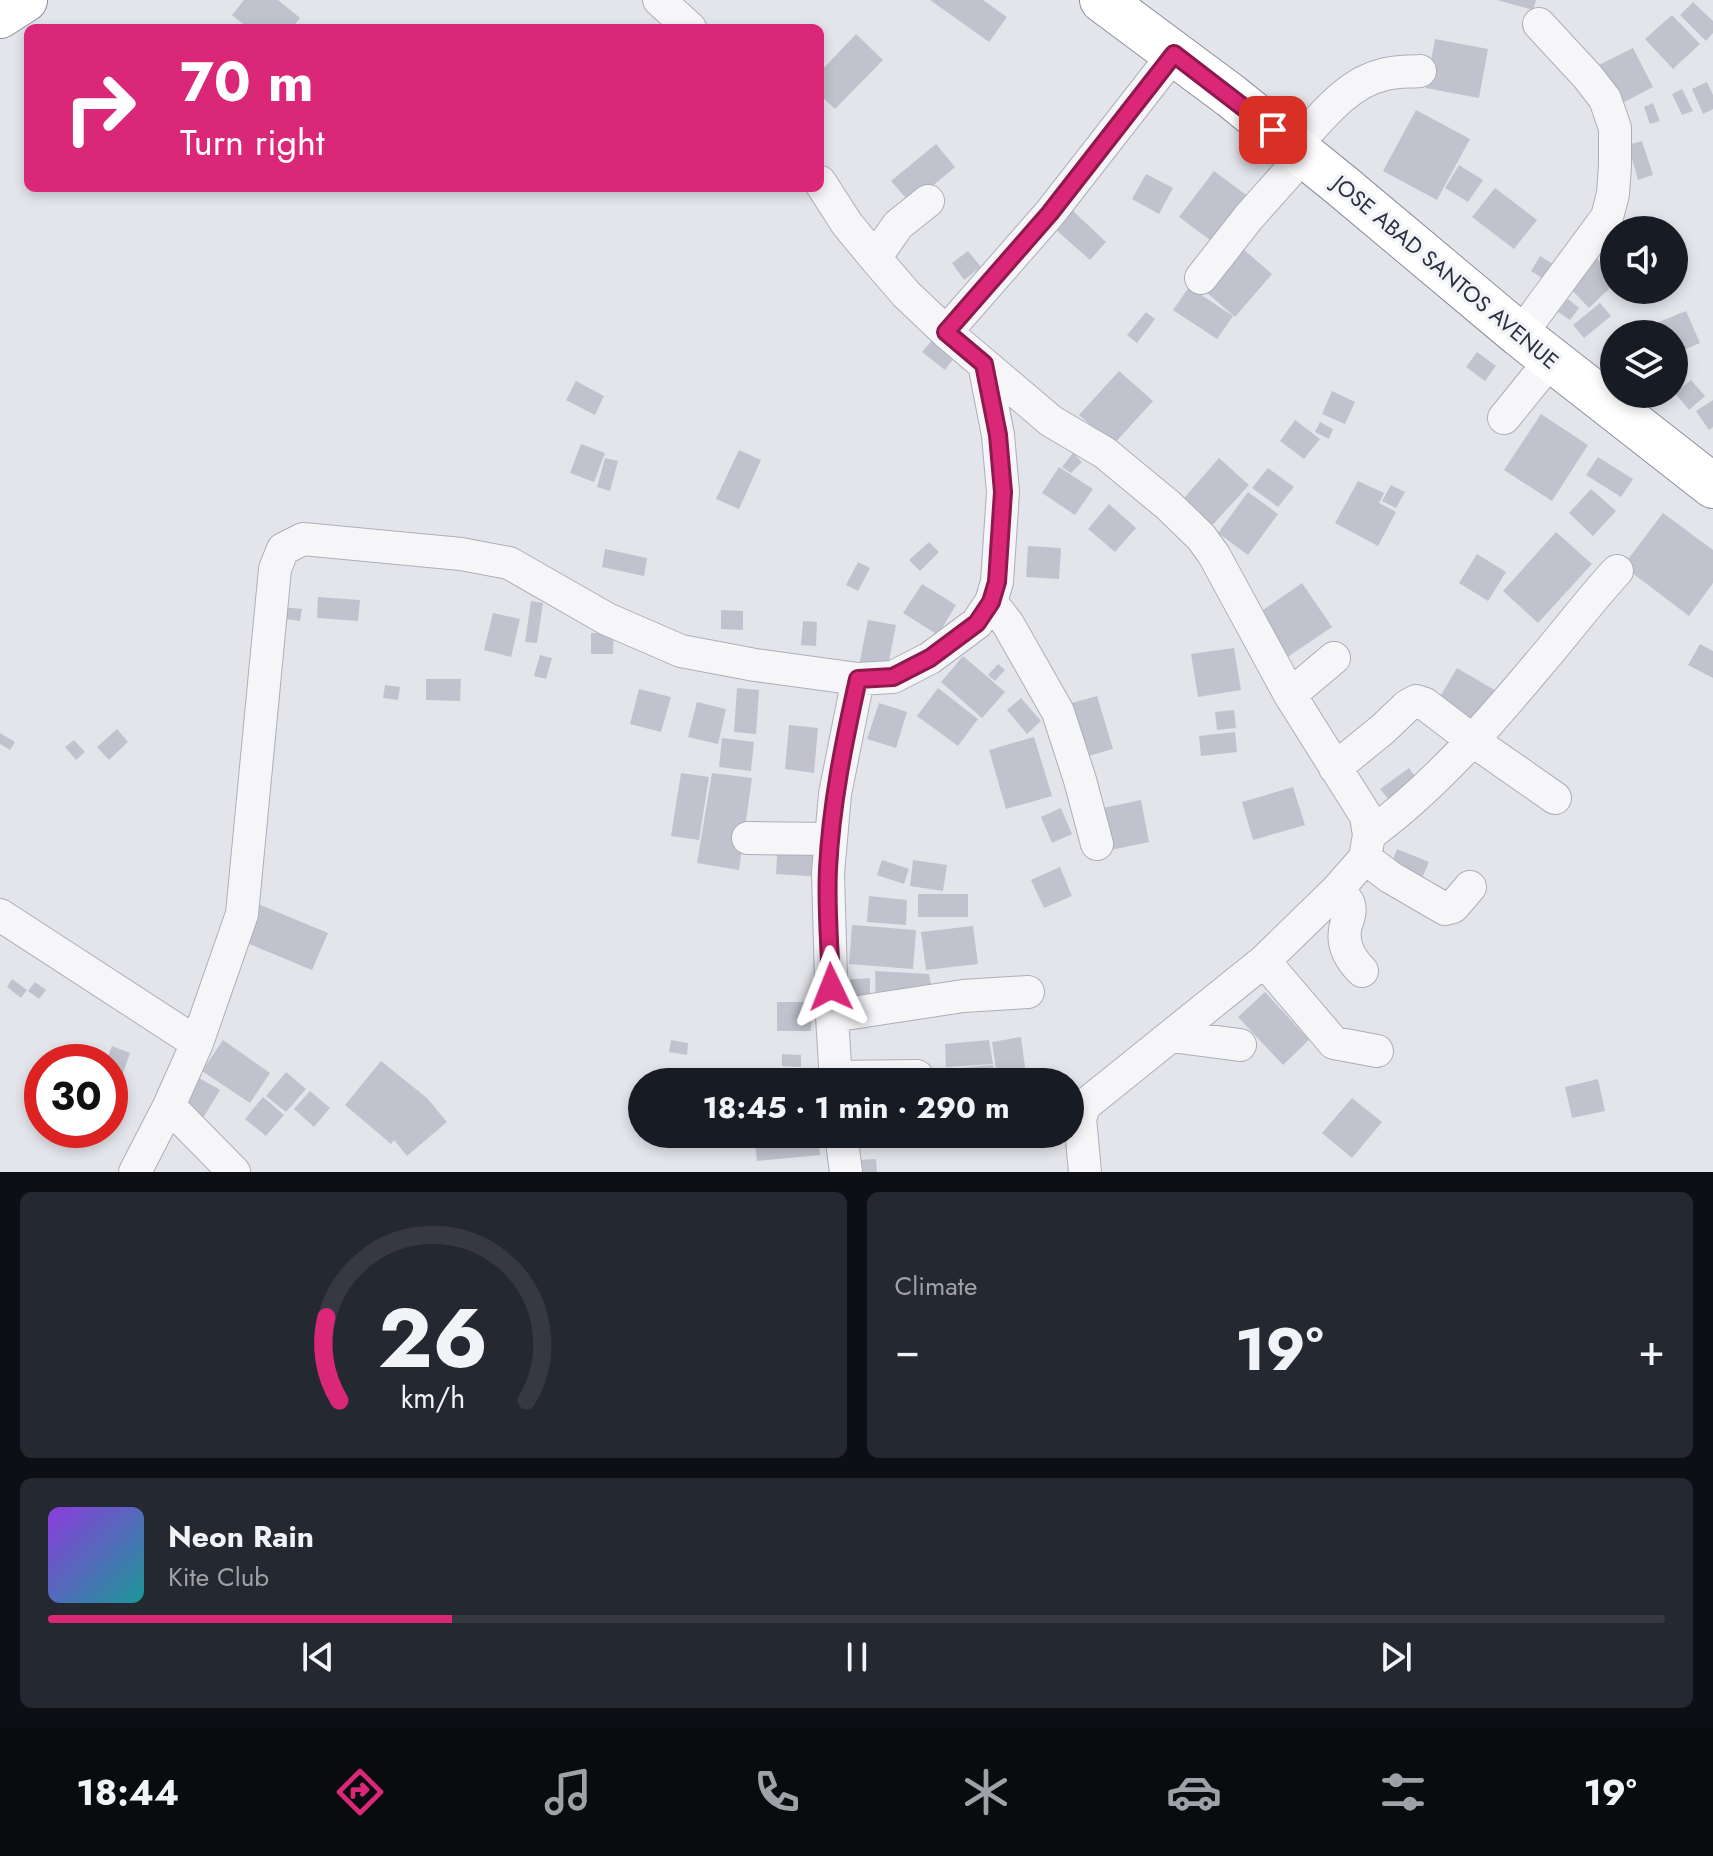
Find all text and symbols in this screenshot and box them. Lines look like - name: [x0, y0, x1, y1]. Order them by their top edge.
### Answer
- text: 70 m: [180, 41, 314, 122]
- icon: right: [48, 56, 152, 160]
- pin: [1239, 96, 1307, 164]
- icon: arrive: [1251, 108, 1295, 152]
- text: Turn right: [180, 116, 325, 168]
- street label: JOSE ABAD SANTOS AVENUE: [1324, 166, 1566, 376]
- map controls: [1600, 216, 1688, 408]
- button: sound: [1600, 216, 1688, 304]
- button: layers: [1600, 320, 1688, 408]
- position arrow: [789, 945, 873, 1029]
- speed limit sign: 30: [24, 1044, 128, 1148]
- text: 18:45 · 1 min · 290 m: [703, 1086, 1009, 1129]
- text: Climate: [895, 1267, 977, 1305]
- text: 26: [378, 1278, 488, 1398]
- text: 19°: [1235, 1306, 1323, 1393]
- text: −: [895, 1318, 920, 1382]
- text: +: [1638, 1318, 1665, 1382]
- text: km/h: [401, 1377, 466, 1419]
- text: Neon Rain: [168, 1515, 314, 1558]
- text: Kite Club: [168, 1558, 269, 1596]
- icon: previous: [296, 1635, 340, 1679]
- icon: pause: [835, 1635, 879, 1679]
- icon: next: [1374, 1635, 1418, 1679]
- icon: directions: [332, 1764, 388, 1820]
- icon: music: [540, 1764, 596, 1820]
- icon: phone: [749, 1764, 805, 1820]
- icon: climate: [958, 1764, 1014, 1820]
- icon: car: [1166, 1764, 1222, 1820]
- icon: filters: [1375, 1764, 1431, 1820]
- text: 18:44: [76, 1766, 179, 1818]
- text: 19°: [1584, 1766, 1637, 1818]

